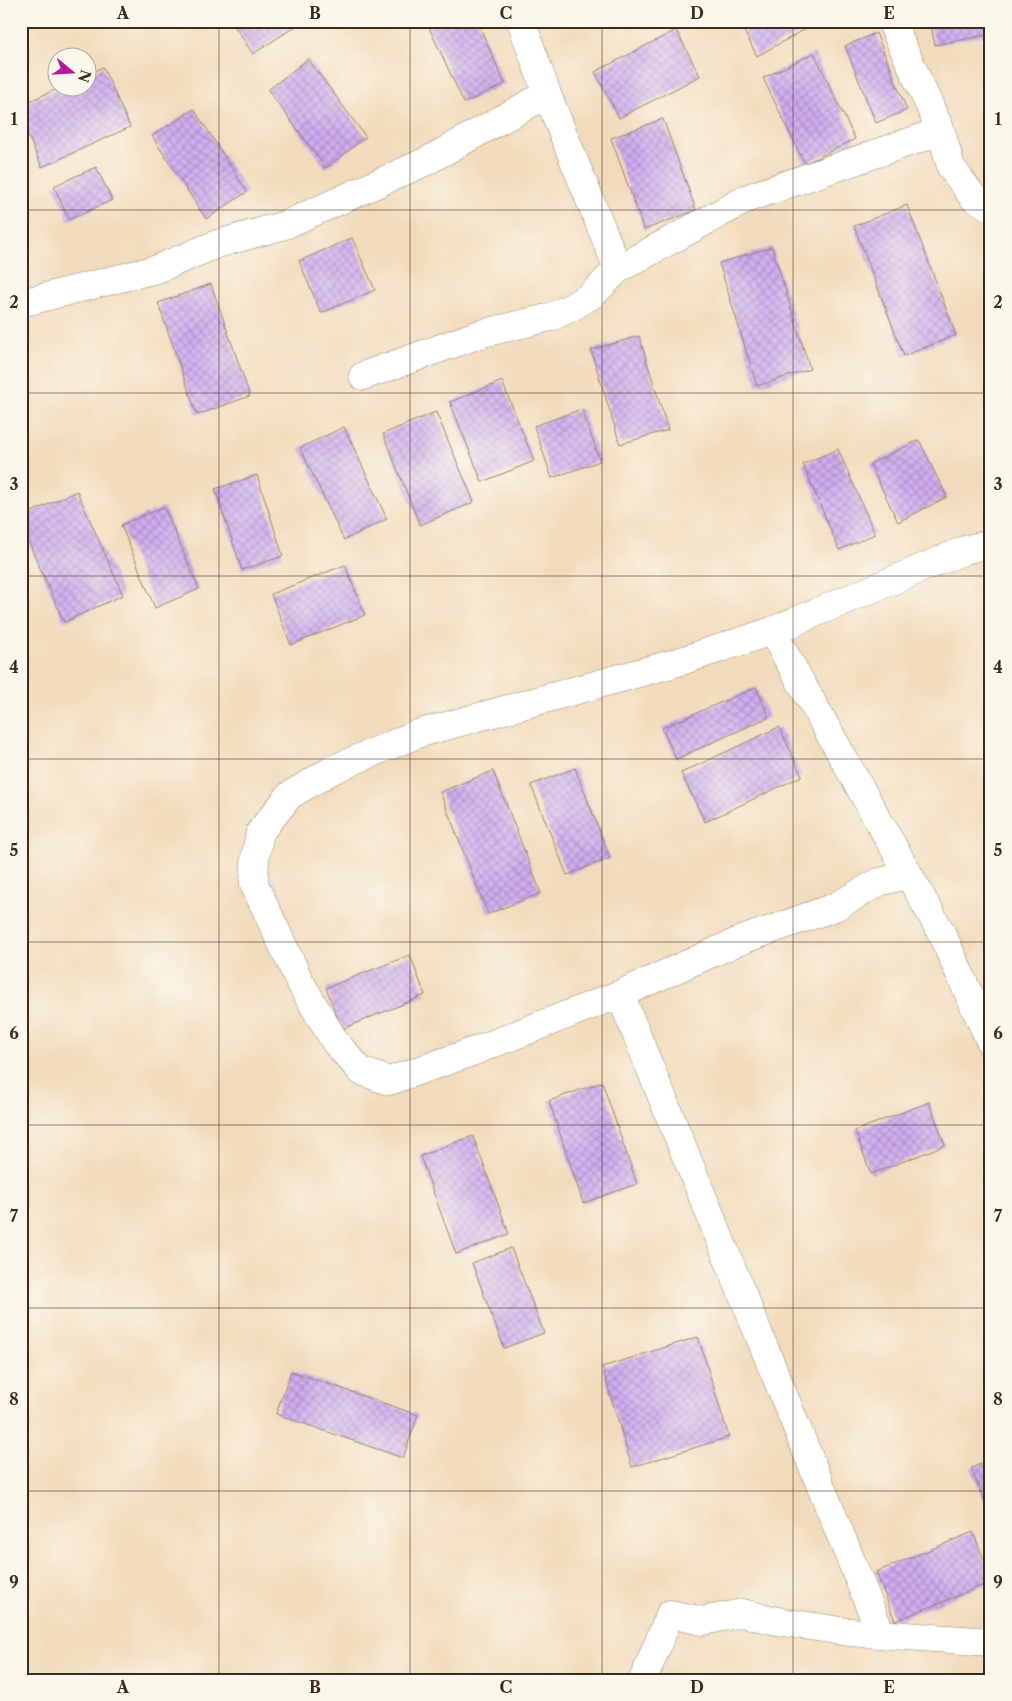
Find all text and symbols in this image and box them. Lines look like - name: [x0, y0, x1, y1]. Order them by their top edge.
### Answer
- text: A: [116, 3, 130, 23]
- text: B: [309, 3, 321, 23]
- text: C: [500, 3, 512, 23]
- text: D: [690, 3, 704, 23]
- text: E: [883, 3, 895, 23]
- north arrow: [48, 48, 98, 98]
- text: N: [74, 67, 95, 85]
- text: 1: [10, 109, 18, 129]
- text: 1: [994, 109, 1002, 129]
- text: 2: [9, 292, 19, 312]
- text: 2: [993, 292, 1003, 312]
- text: 3: [9, 474, 19, 494]
- text: 3: [993, 474, 1003, 494]
- text: 4: [9, 657, 19, 677]
- text: 4: [993, 657, 1003, 677]
- text: 5: [10, 840, 19, 860]
- text: 5: [994, 840, 1003, 860]
- text: 6: [9, 1023, 19, 1043]
- text: 6: [993, 1023, 1003, 1043]
- text: 7: [10, 1206, 19, 1226]
- text: 7: [994, 1206, 1003, 1226]
- text: 8: [9, 1389, 19, 1409]
- text: 8: [993, 1389, 1003, 1409]
- text: 9: [9, 1572, 19, 1592]
- text: 9: [993, 1572, 1003, 1592]
- text: A: [116, 1677, 130, 1697]
- text: B: [309, 1677, 321, 1697]
- text: C: [500, 1677, 512, 1697]
- text: D: [690, 1677, 704, 1697]
- text: E: [883, 1677, 895, 1697]

